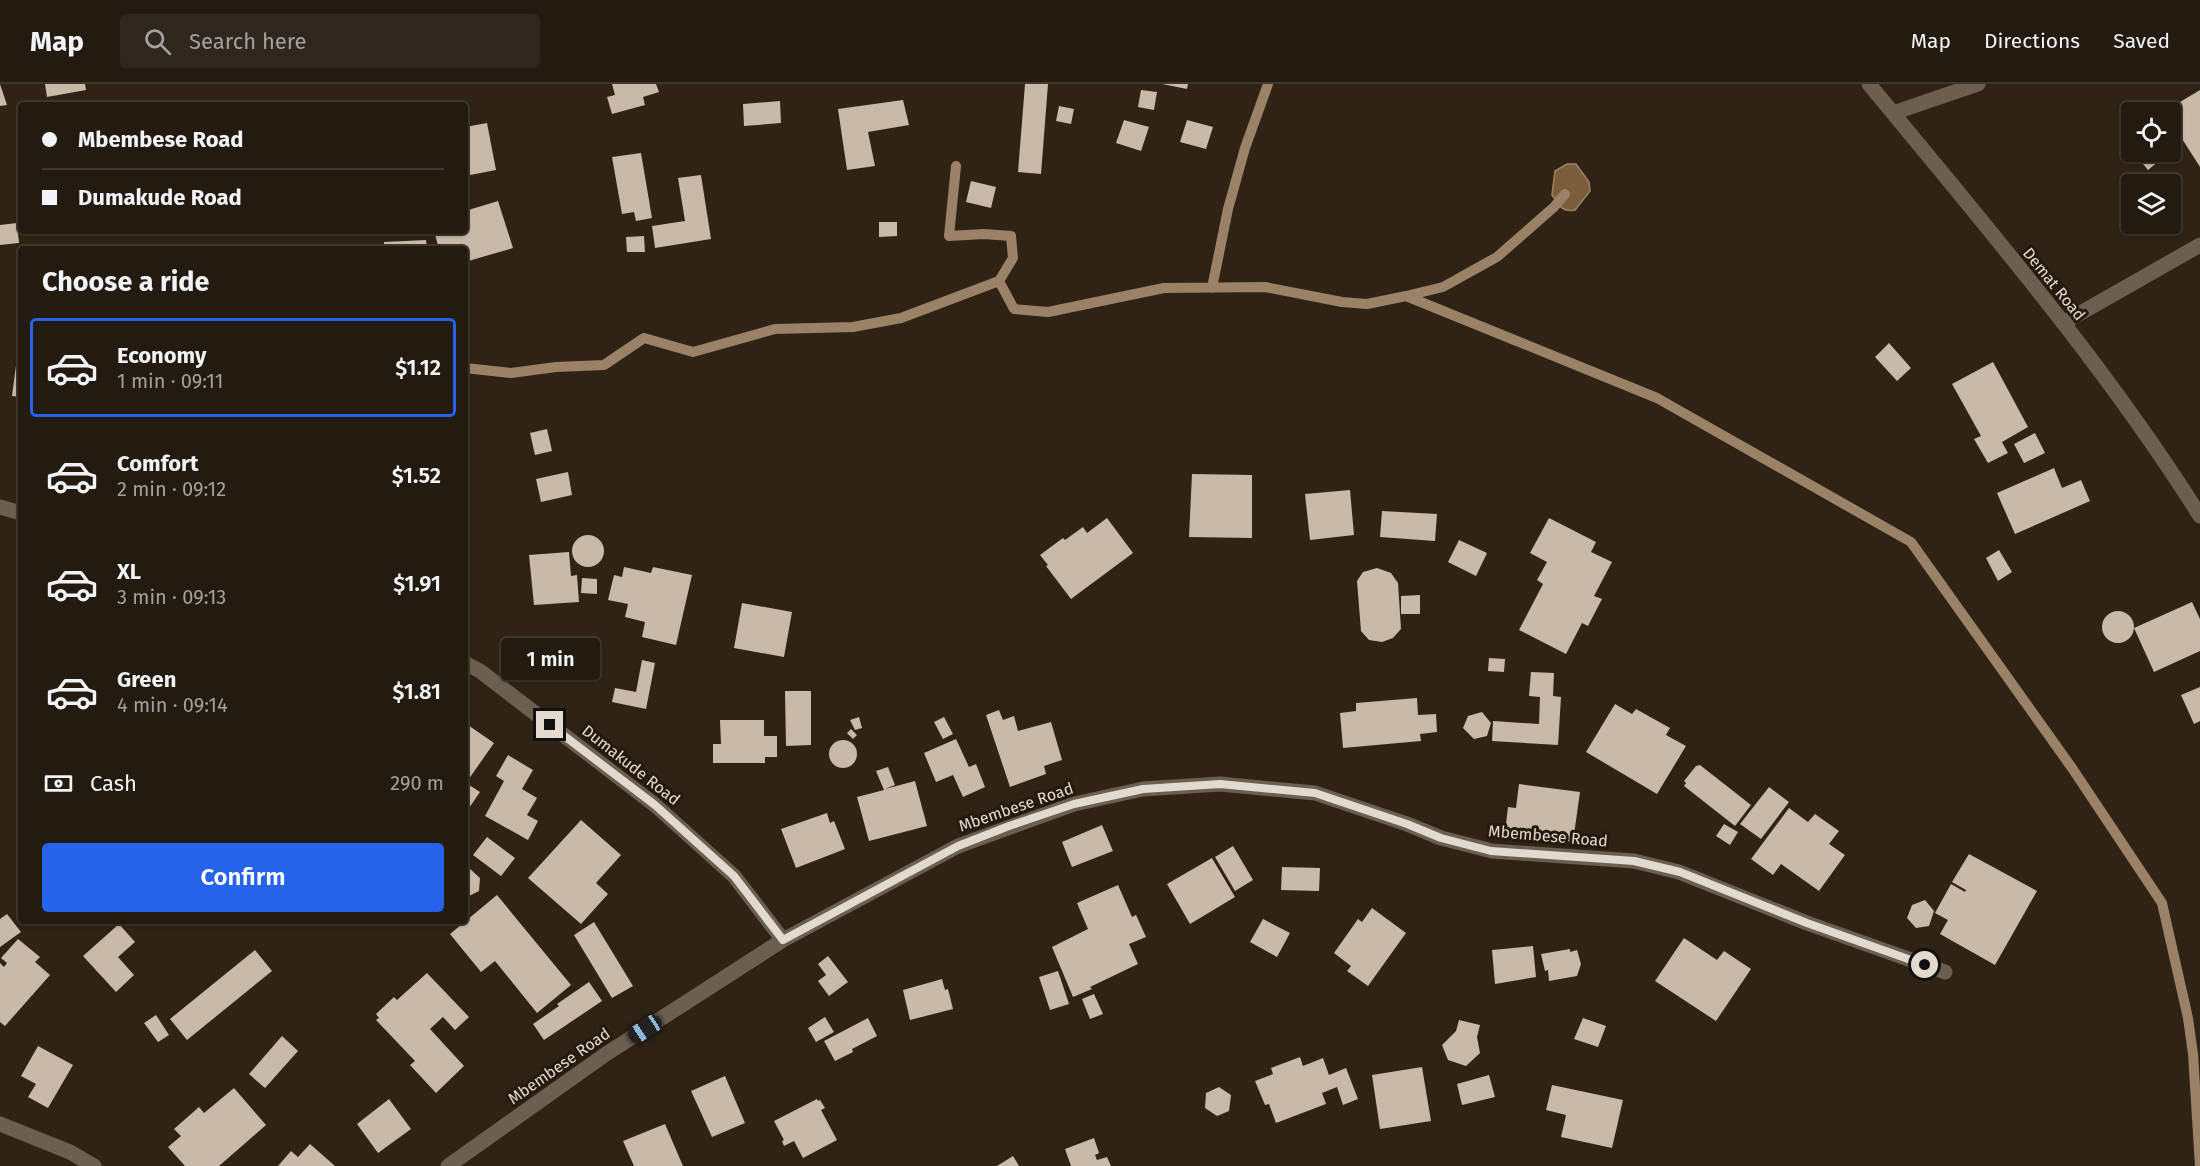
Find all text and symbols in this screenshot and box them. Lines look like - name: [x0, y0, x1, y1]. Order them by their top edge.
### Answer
- search box: [120, 14, 540, 68]
- text: Map: [30, 25, 84, 58]
- icon: search: [141, 25, 174, 58]
- text: Search here: [189, 28, 307, 55]
- text: Map: [1911, 28, 1951, 54]
- text: Directions: [1984, 28, 2080, 54]
- text: Saved: [2113, 28, 2170, 54]
- map controls: [2121, 102, 2181, 234]
- button: locate: [2121, 102, 2181, 162]
- text: Mbembese Road: [78, 126, 244, 153]
- button: layers: [2121, 174, 2181, 234]
- text: Dumakude Road: [78, 184, 242, 211]
- street label: Demat Road: [2019, 244, 2089, 324]
- text: Choose a ride: [42, 266, 209, 298]
- icon: car: [45, 341, 99, 395]
- text: Economy: [117, 342, 206, 369]
- text: $1.12: [395, 354, 441, 381]
- text: 1 min · 09:11: [117, 369, 223, 393]
- icon: car: [45, 449, 99, 503]
- text: Comfort: [117, 450, 198, 477]
- text: $1.52: [392, 462, 441, 489]
- text: 2 min · 09:12: [117, 477, 226, 501]
- icon: car: [45, 557, 99, 611]
- text: XL: [117, 558, 141, 585]
- text: $1.91: [393, 570, 441, 597]
- text: 3 min · 09:13: [117, 585, 226, 609]
- callout: 1 min: [500, 638, 600, 680]
- text: 1 min: [526, 647, 575, 671]
- icon: car: [45, 665, 99, 719]
- text: Green: [117, 666, 176, 693]
- text: $1.81: [392, 678, 441, 705]
- text: 4 min · 09:14: [117, 693, 228, 717]
- route end: [536, 711, 563, 738]
- street label: Dumakude Road: [578, 721, 684, 809]
- icon: cash: [42, 767, 75, 800]
- text: Cash: [90, 770, 137, 797]
- text: 290 m: [390, 771, 444, 795]
- street label: Mbembese Road: [956, 778, 1076, 836]
- street label: Mbembese Road: [1487, 821, 1609, 851]
- button: Confirm: [42, 843, 444, 912]
- route start: [1911, 951, 1938, 978]
- car: [625, 1012, 665, 1046]
- street label: Mbembese Road: [504, 1024, 614, 1108]

